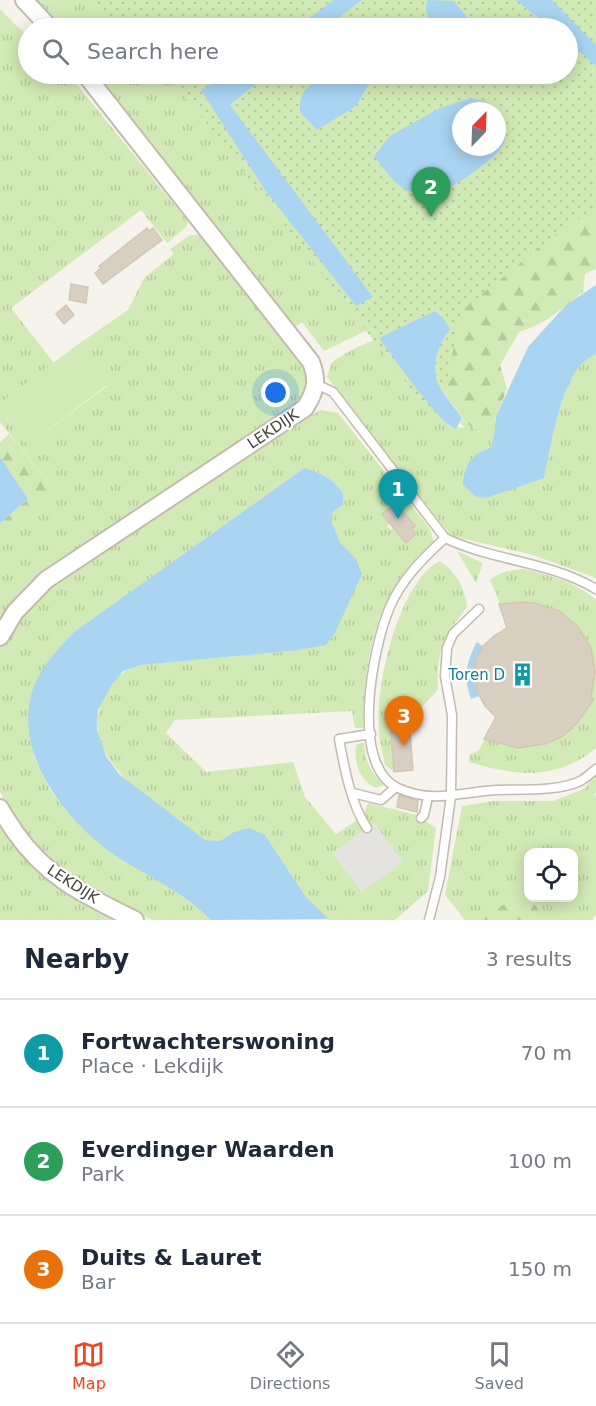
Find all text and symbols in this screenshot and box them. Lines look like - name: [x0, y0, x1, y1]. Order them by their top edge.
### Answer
- search box: [18, 18, 578, 84]
- icon: search: [39, 35, 72, 68]
- text: Search here: [87, 39, 219, 64]
- north arrow: [452, 102, 506, 156]
- pin: 2: [412, 168, 450, 217]
- your location: [261, 378, 290, 407]
- street label: LEKDIJK: [244, 405, 303, 453]
- pin: 1: [378, 470, 418, 519]
- building icon: Toren D: [510, 662, 536, 688]
- place label: Toren D: [447, 666, 505, 684]
- pin: 3: [384, 696, 424, 746]
- map controls: [524, 848, 578, 902]
- button: locate: [524, 848, 578, 902]
- street label: LEKDIJK: [44, 861, 103, 908]
- text: Nearby: [24, 944, 129, 974]
- text: 3 results: [486, 947, 572, 971]
- text: Fortwachterswoning: [81, 1029, 335, 1054]
- text: 1: [37, 1041, 50, 1065]
- text: 70 m: [521, 1041, 572, 1065]
- text: Place · Lekdijk: [81, 1054, 223, 1078]
- text: Everdinger Waarden: [81, 1137, 335, 1162]
- text: 2: [37, 1149, 50, 1173]
- text: 100 m: [508, 1149, 572, 1173]
- text: Park: [81, 1162, 124, 1186]
- text: Duits & Lauret: [81, 1245, 261, 1270]
- text: 3: [37, 1257, 50, 1281]
- text: 150 m: [508, 1257, 572, 1281]
- text: Bar: [81, 1270, 115, 1294]
- tab: Map: [72, 1338, 106, 1393]
- tab: Directions: [250, 1338, 330, 1393]
- tab: Saved: [475, 1338, 524, 1393]

